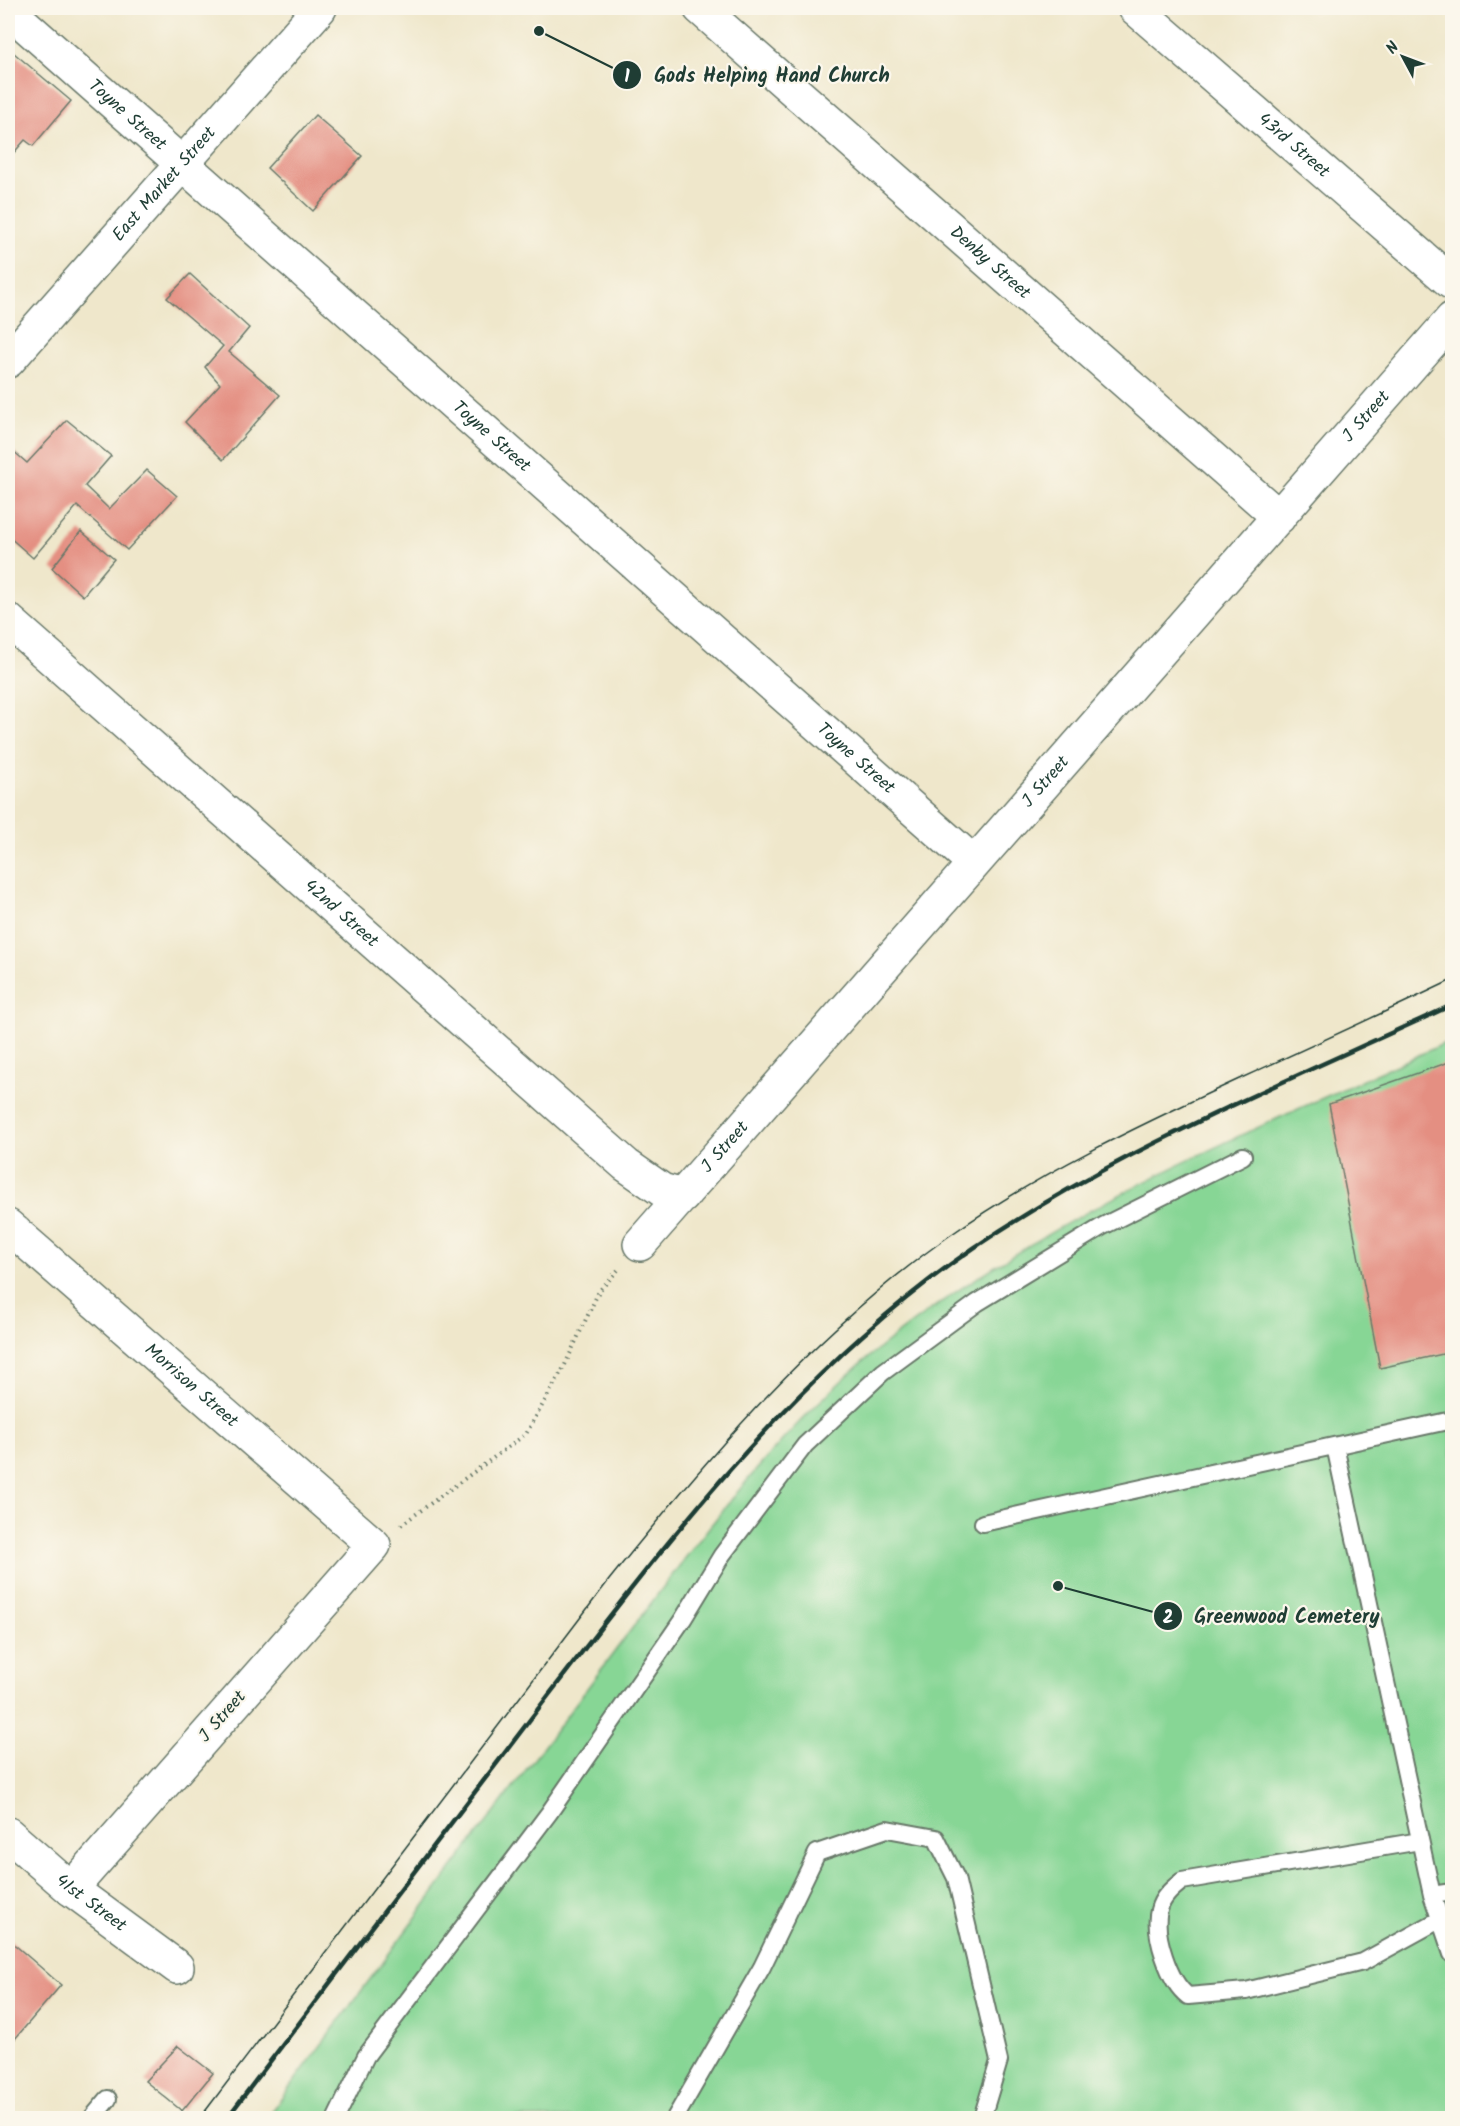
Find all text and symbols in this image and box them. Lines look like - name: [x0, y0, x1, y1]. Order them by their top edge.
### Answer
- north arrow: [1373, 27, 1433, 87]
- text: N: [1380, 36, 1406, 60]
- callout: Gods Helping Hand Church: [612, 56, 902, 94]
- text: Gods Helping Hand Church: [654, 61, 890, 93]
- text: 1: [624, 63, 630, 92]
- street label: Toyne Street: [81, 72, 174, 159]
- street label: 43rd Street: [1251, 106, 1337, 186]
- street label: East Market Street: [105, 119, 224, 248]
- street label: Denby Street: [943, 219, 1038, 307]
- street label: J Street: [1335, 383, 1398, 449]
- street label: Toyne Street: [446, 394, 538, 481]
- street label: Toyne Street: [810, 716, 902, 802]
- street label: J Street: [1015, 748, 1078, 814]
- street label: 42nd Street: [297, 872, 386, 956]
- street label: J Street: [694, 1114, 757, 1180]
- street label: Morrison Street: [138, 1336, 246, 1436]
- callout: Greenwood Cemetery: [1153, 1597, 1392, 1635]
- text: Greenwood Cemetery: [1194, 1602, 1380, 1634]
- text: 2: [1163, 1604, 1173, 1633]
- street label: J Street: [192, 1684, 255, 1750]
- street label: 41st Street: [49, 1867, 134, 1940]

